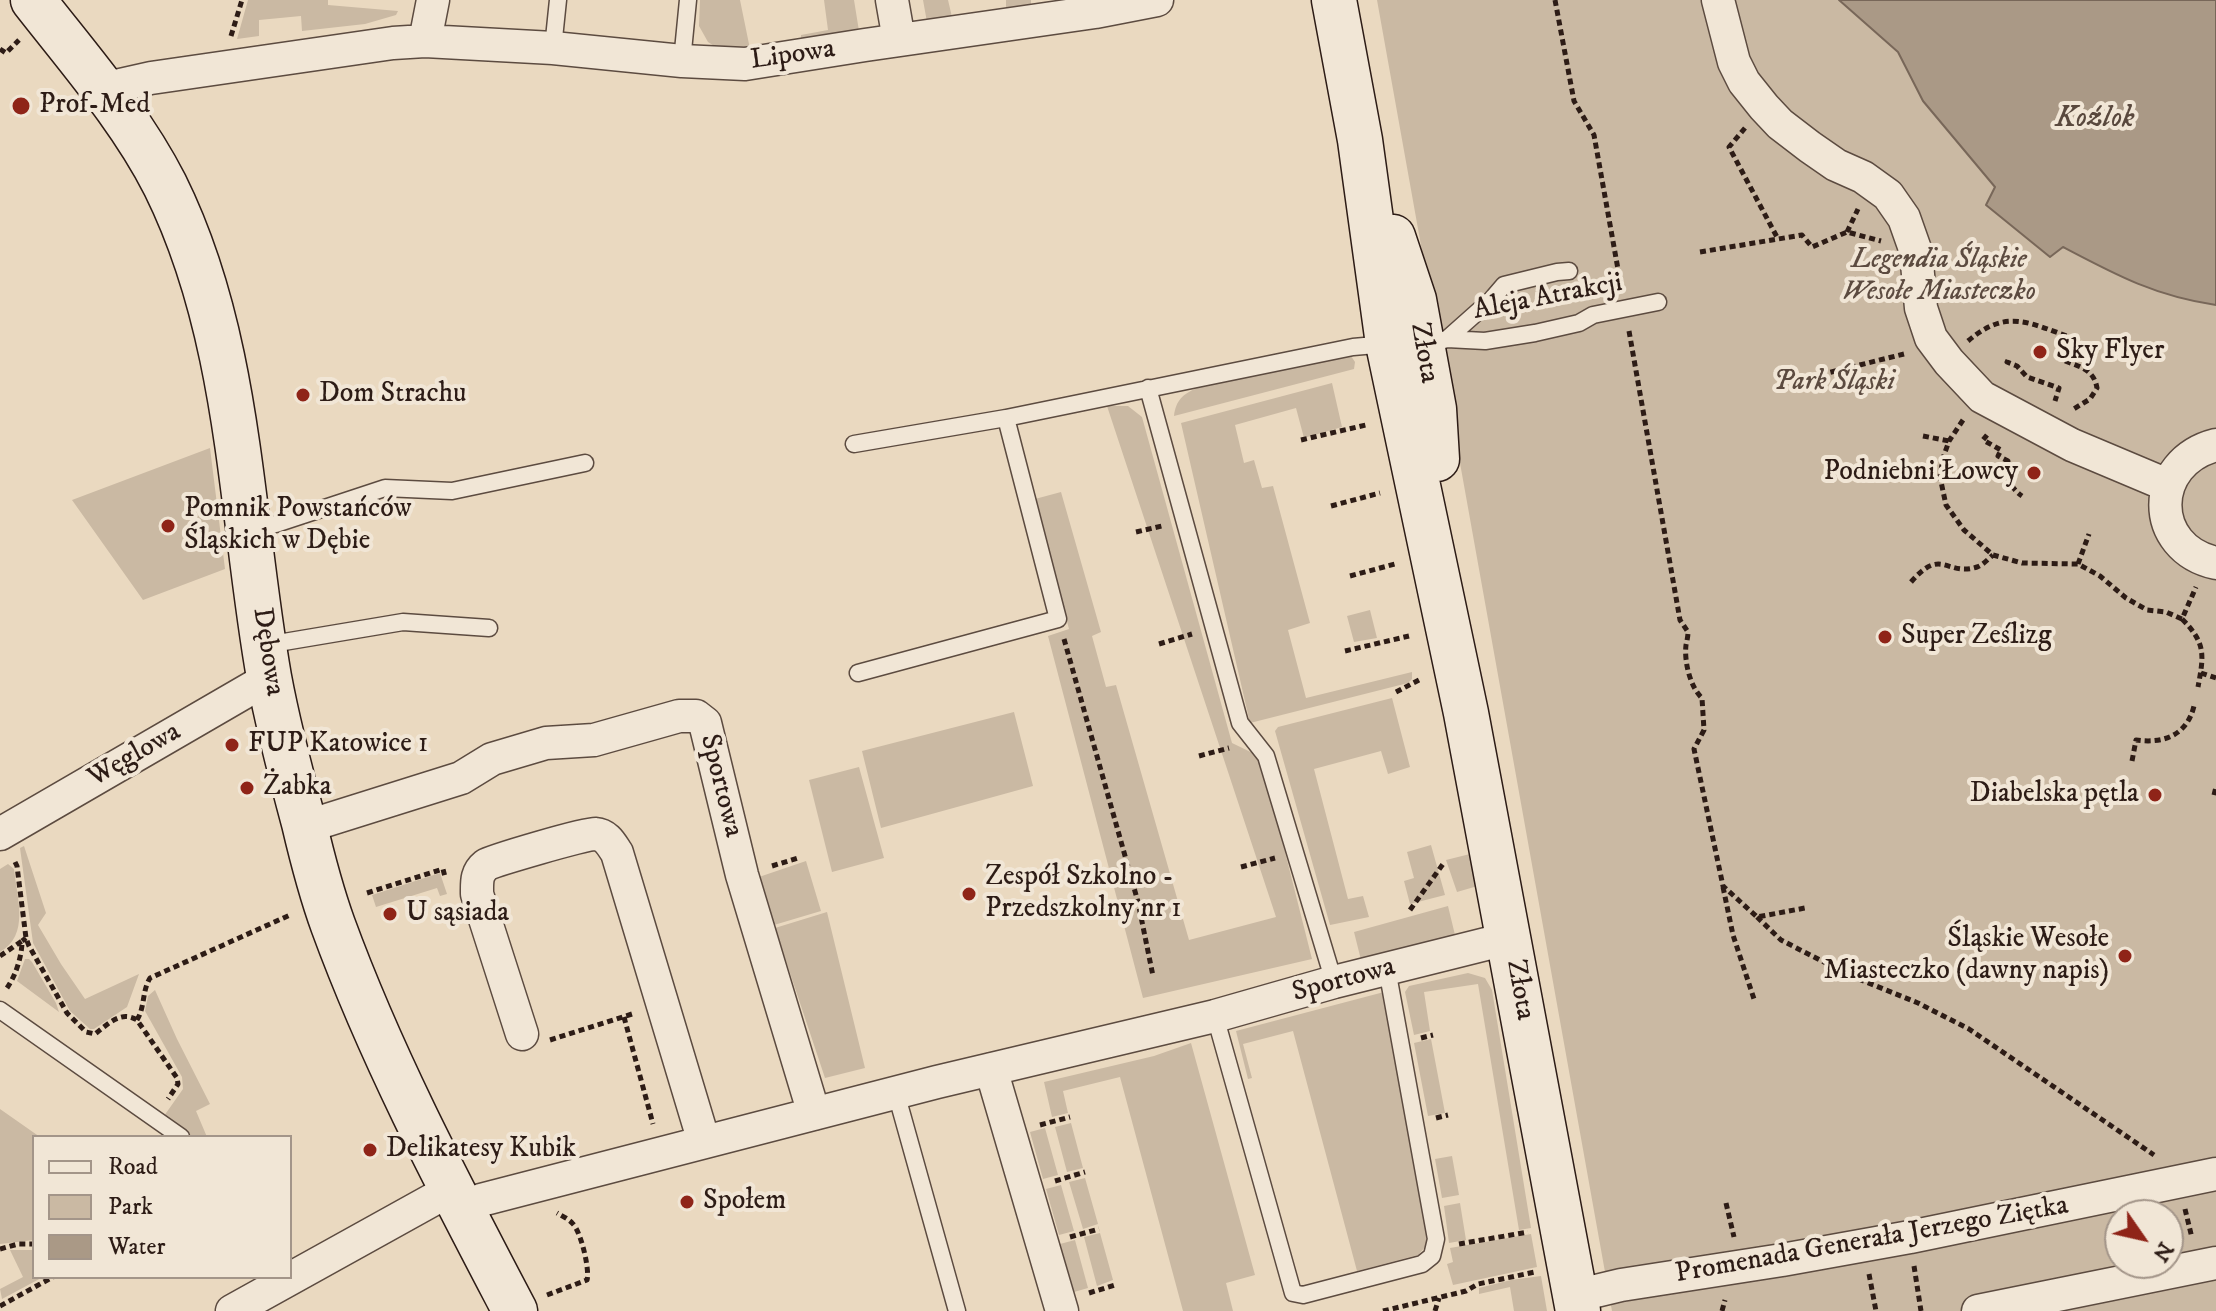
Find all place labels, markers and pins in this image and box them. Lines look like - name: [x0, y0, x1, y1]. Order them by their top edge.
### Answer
- place label: Prof-Med: [39, 89, 150, 123]
- marker: Prof-Med: [10, 95, 32, 117]
- place label: Sky Flyer: [2056, 335, 2164, 369]
- marker: Sky Flyer: [2031, 343, 2049, 361]
- place label: Dom Strachu: [319, 378, 467, 412]
- marker: Dom Strachu: [294, 386, 312, 404]
- place label: Podniebni Łowcy: [1823, 456, 2018, 490]
- marker: Podniebni Łowcy: [2025, 464, 2043, 482]
- place label: Pomnik Powstańców Śląskich w Dębie: [184, 493, 412, 559]
- marker: Pomnik Powstańców Śląskich w Dębie: [159, 517, 177, 535]
- place label: Super Ześlizg: [1901, 620, 2052, 654]
- marker: Super Ześlizg: [1876, 628, 1894, 646]
- place label: FUP Katowice 1: [248, 728, 428, 762]
- marker: FUP Katowice 1: [223, 736, 241, 754]
- place label: Żabka: [263, 771, 332, 805]
- place label: Diabelska pętla: [1970, 778, 2139, 812]
- marker: Żabka: [238, 779, 256, 797]
- marker: Diabelska pętla: [2146, 786, 2164, 804]
- place label: Zespół Szkolno - Przedszkolny nr 1: [985, 861, 1181, 927]
- marker: Zespół Szkolno - Przedszkolny nr 1: [960, 885, 978, 903]
- place label: U sąsiada: [406, 897, 509, 931]
- marker: U sąsiada: [381, 905, 399, 923]
- place label: Śląskie Wesołe Miasteczko (dawny napis): [1824, 923, 2109, 989]
- marker: Śląskie Wesołe Miasteczko (dawny napis): [2116, 947, 2134, 965]
- place label: Delikatesy Kubik: [386, 1133, 576, 1167]
- marker: Delikatesy Kubik: [361, 1141, 379, 1159]
- place label: Społem: [703, 1185, 786, 1219]
- marker: Społem: [678, 1193, 696, 1211]

